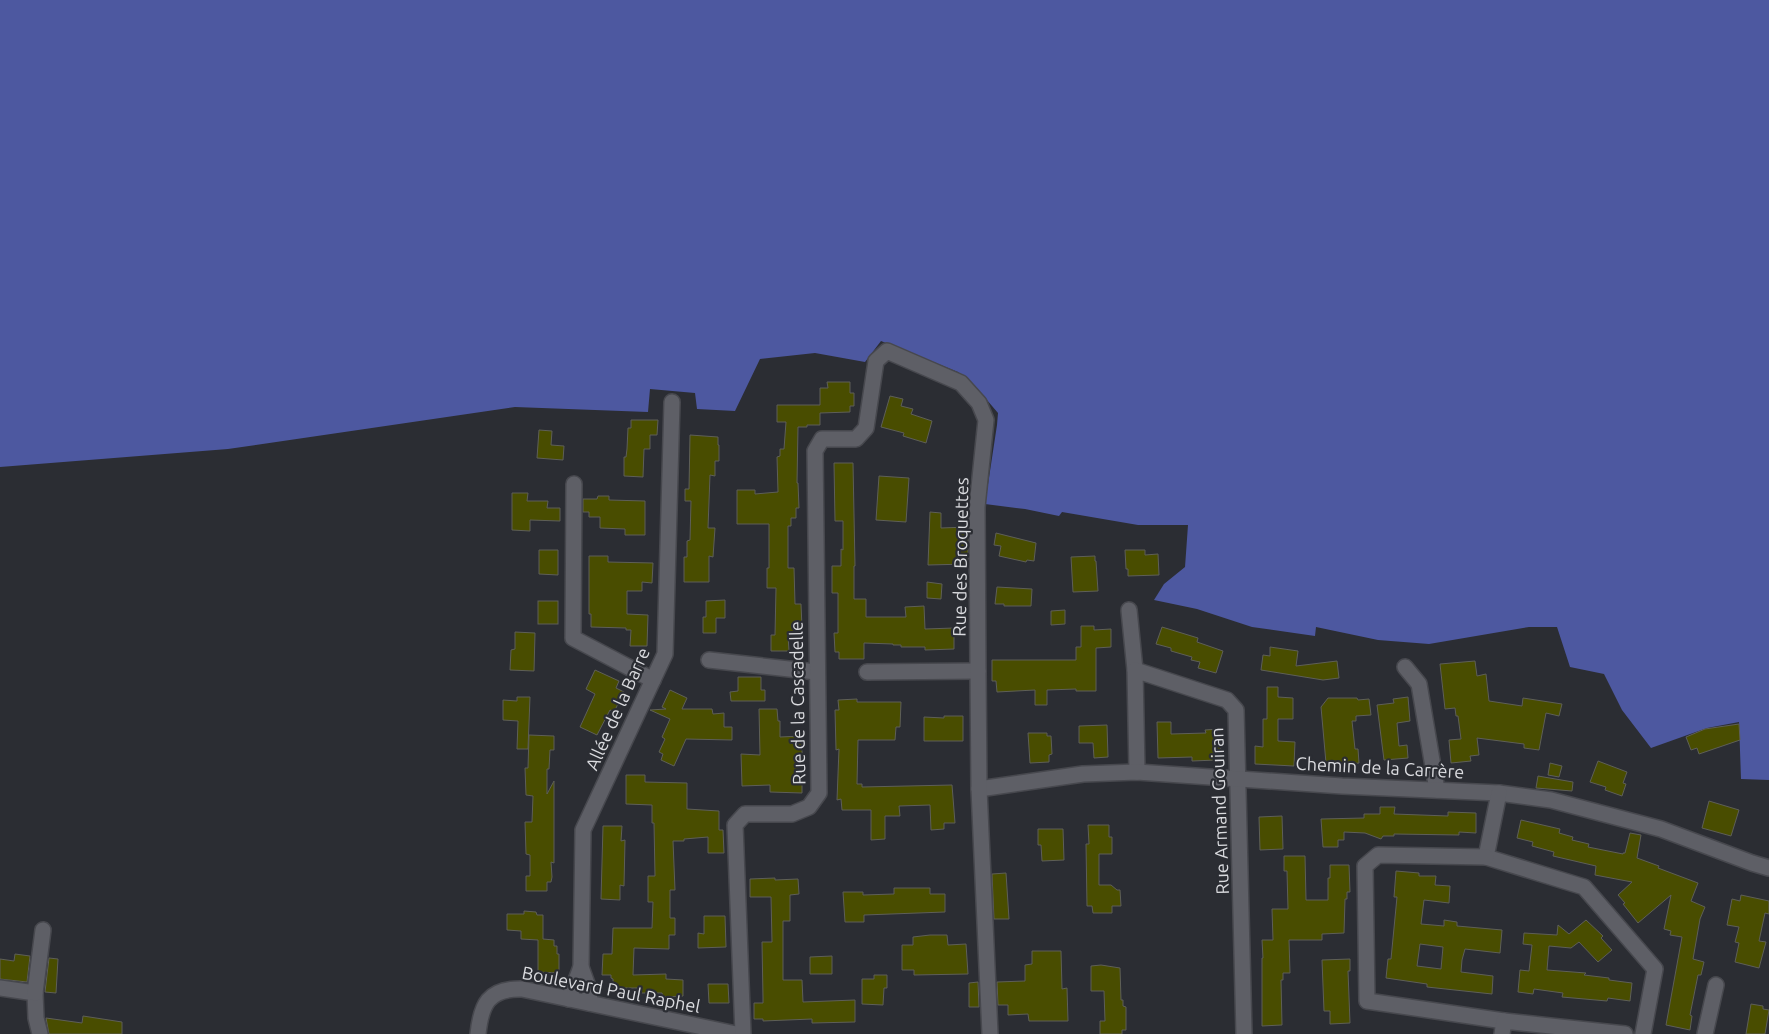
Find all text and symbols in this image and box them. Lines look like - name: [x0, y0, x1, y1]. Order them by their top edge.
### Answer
- street label: Rue des Broquettes: [949, 477, 971, 637]
- street label: Rue de la Cascadelle: [786, 621, 808, 785]
- street label: Allée de la Barre: [581, 644, 653, 773]
- street label: Rue Armand Gouiran: [1206, 727, 1232, 895]
- street label: Chemin de la Carrère: [1295, 753, 1465, 781]
- street label: Boulevard Paul Raphel: [520, 962, 702, 1016]

